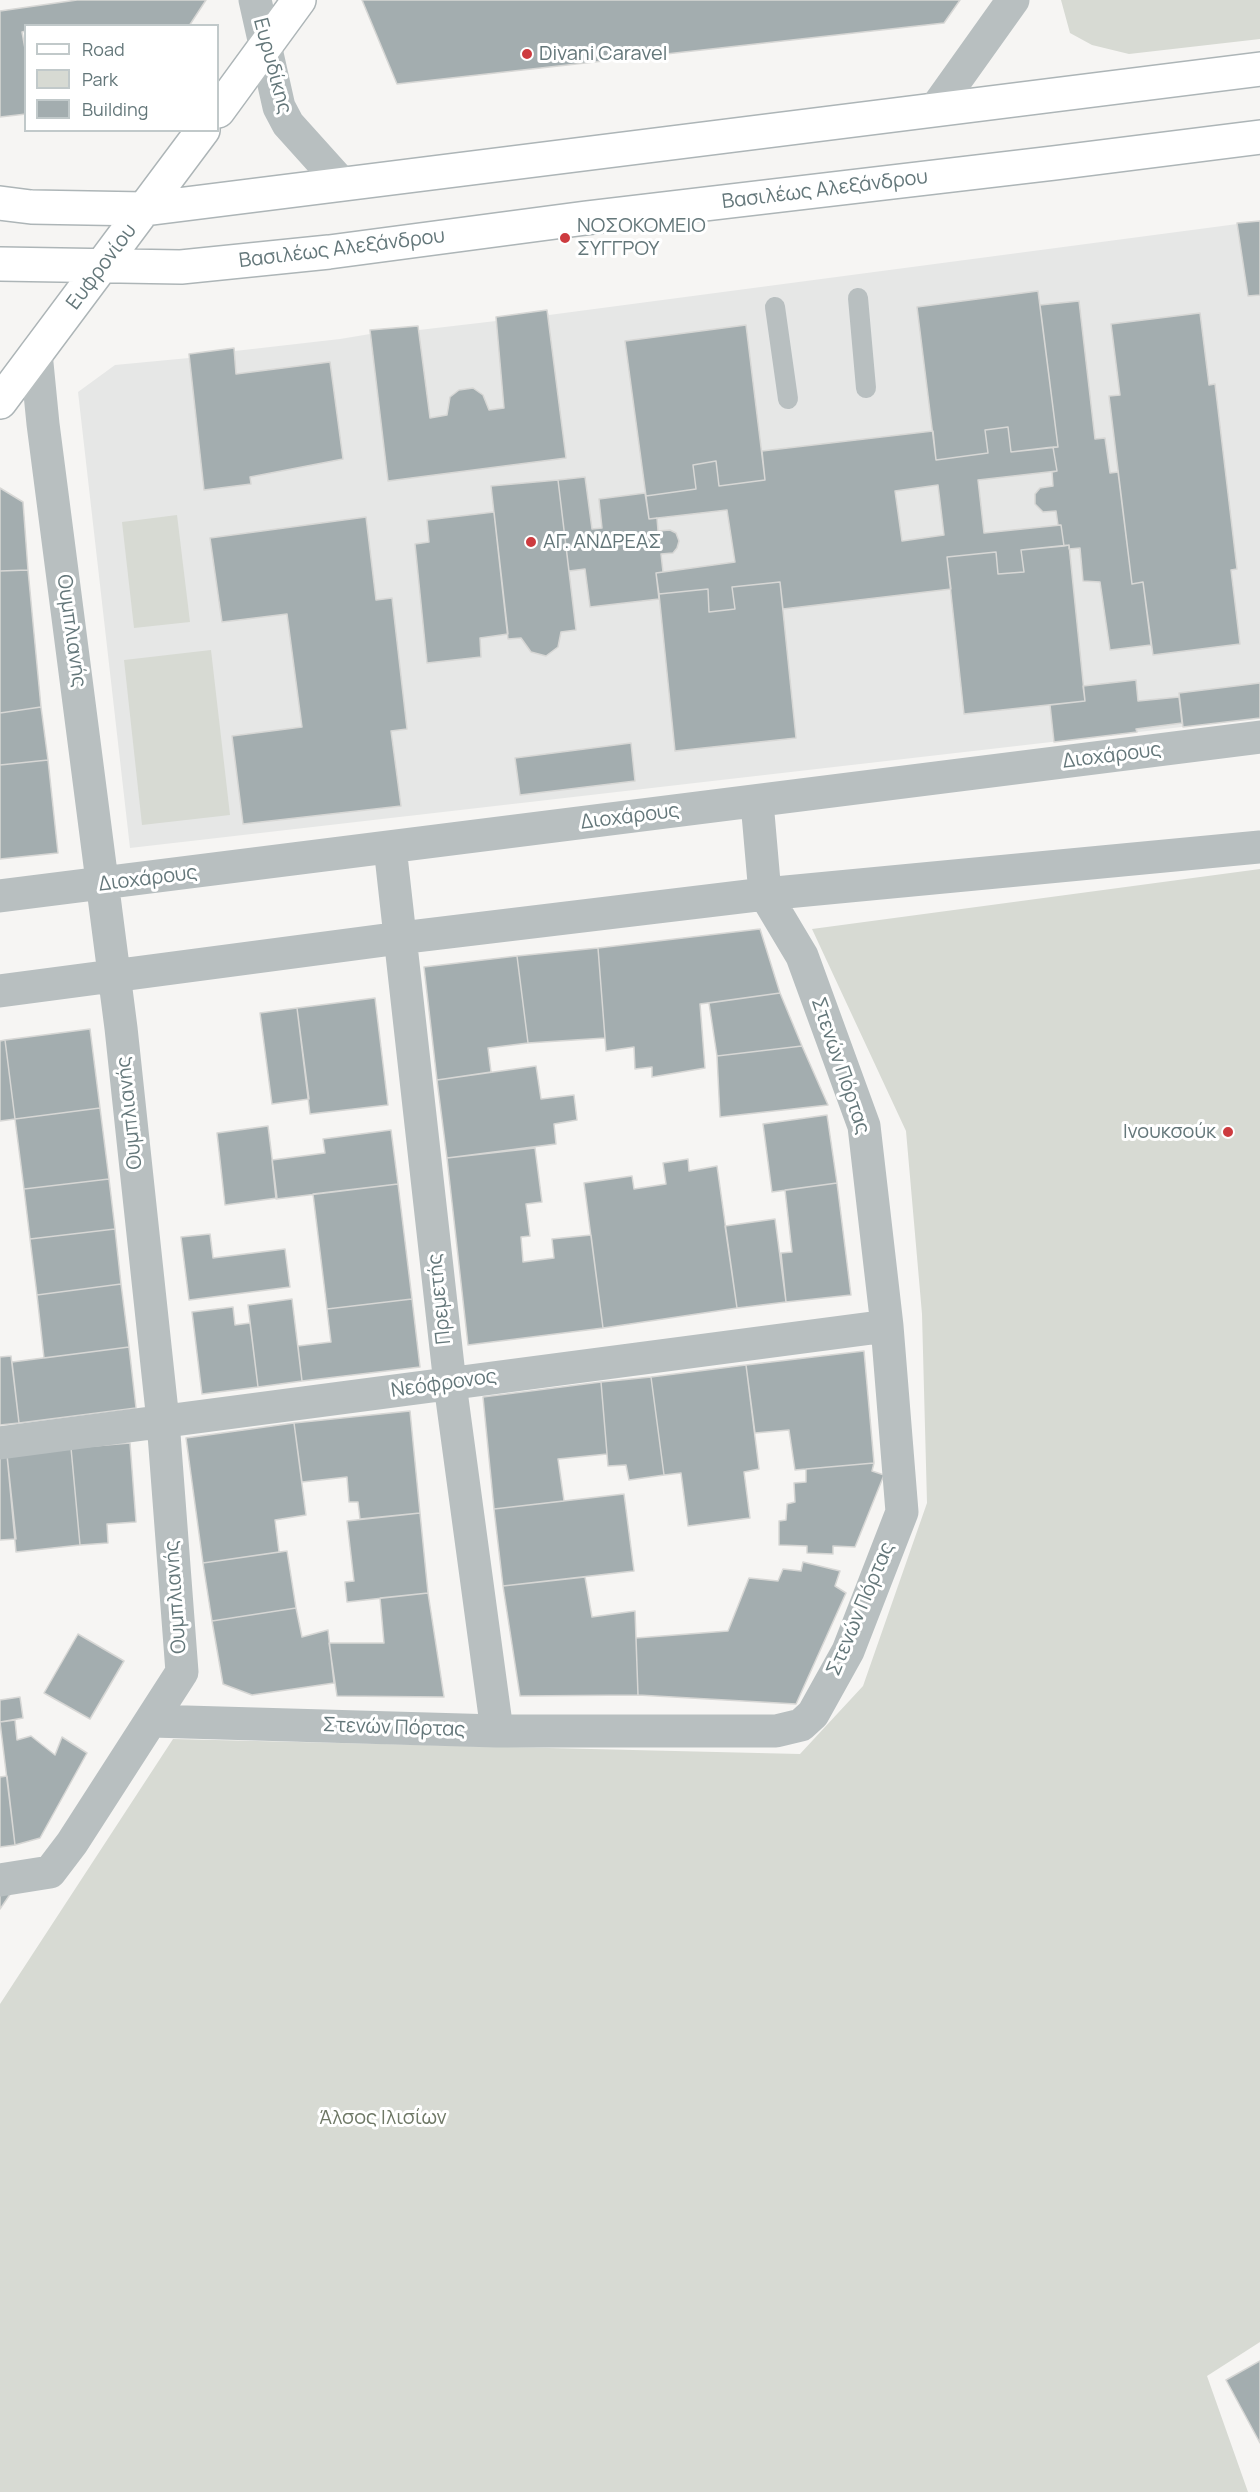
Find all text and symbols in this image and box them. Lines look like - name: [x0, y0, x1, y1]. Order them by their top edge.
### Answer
- street label: Ευρυδίκης: [248, 15, 296, 117]
- legend: [24, 24, 219, 132]
- text: Road: [82, 37, 125, 61]
- place label: Divani Caravel: [539, 42, 667, 66]
- marker: Divani Caravel: [520, 47, 534, 61]
- text: Park: [82, 67, 118, 91]
- text: Building: [82, 97, 148, 121]
- street label: Βασιλέως Αλεξάνδρου: [721, 165, 929, 215]
- place label: ΝΟΣΟΚΟΜΕΙΟ ΣΥΓΓΡΟΥ: [577, 214, 706, 261]
- street label: Ευφρονίου: [62, 219, 142, 315]
- street label: Βασιλέως Αλεξάνδρου: [238, 224, 446, 274]
- marker: ΝΟΣΟΚΟΜΕΙΟ ΣΥΓΓΡΟΥ: [558, 231, 572, 245]
- place label: ΑΓ. ΑΝΔΡΕΑΣ: [543, 530, 662, 554]
- marker: ΑΓ. ΑΝΔΡΕΑΣ: [524, 535, 538, 549]
- street label: Ουμπλιανής: [51, 573, 91, 689]
- street label: Διοχάρους: [1061, 738, 1163, 774]
- street label: Διοχάρους: [579, 799, 681, 835]
- street label: Διοχάρους: [97, 861, 199, 897]
- street label: Στενών Πόρτας: [805, 995, 875, 1137]
- street label: Ουμπλιανής: [112, 1055, 148, 1171]
- place label: Ινουκσούκ: [1123, 1120, 1216, 1144]
- marker: Ινουκσούκ: [1221, 1125, 1235, 1139]
- street label: Πρεμετής: [423, 1252, 457, 1346]
- street label: Νεόφρονος: [390, 1365, 498, 1403]
- street label: Στενών Πόρτας: [822, 1539, 900, 1679]
- street label: Ουμπλιανής: [160, 1540, 192, 1654]
- street label: Στενών Πόρτας: [322, 1714, 466, 1742]
- park label: Άλσος Ιλισίων: [319, 2106, 447, 2130]

